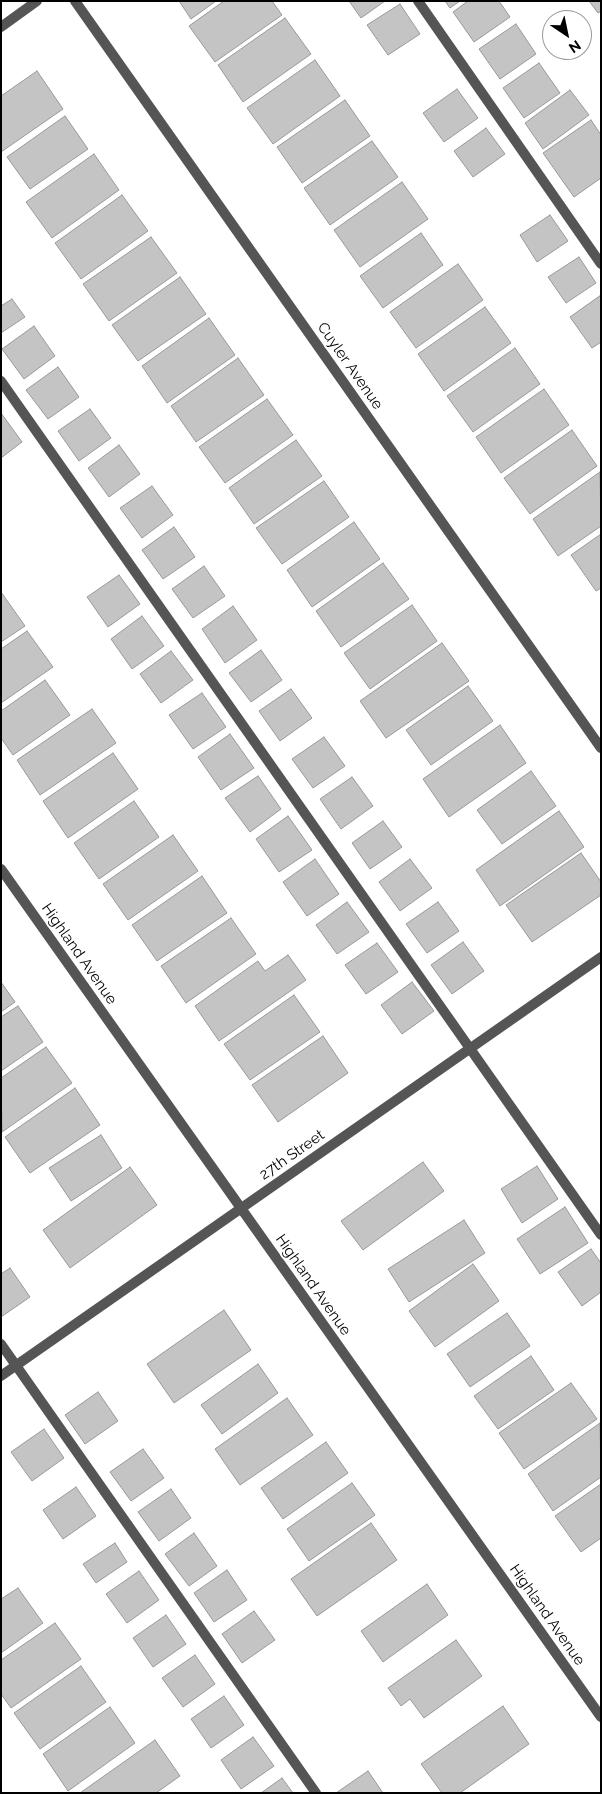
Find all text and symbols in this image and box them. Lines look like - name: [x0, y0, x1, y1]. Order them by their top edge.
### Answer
- north arrow: [542, 10, 592, 60]
- text: N: [566, 37, 584, 56]
- street label: Cuyler Avenue: [313, 319, 387, 413]
- street label: Highland Avenue: [37, 900, 121, 1008]
- street label: 27th Street: [256, 1126, 328, 1184]
- street label: Highland Avenue: [271, 1231, 355, 1339]
- street label: Highland Avenue: [505, 1561, 589, 1669]

